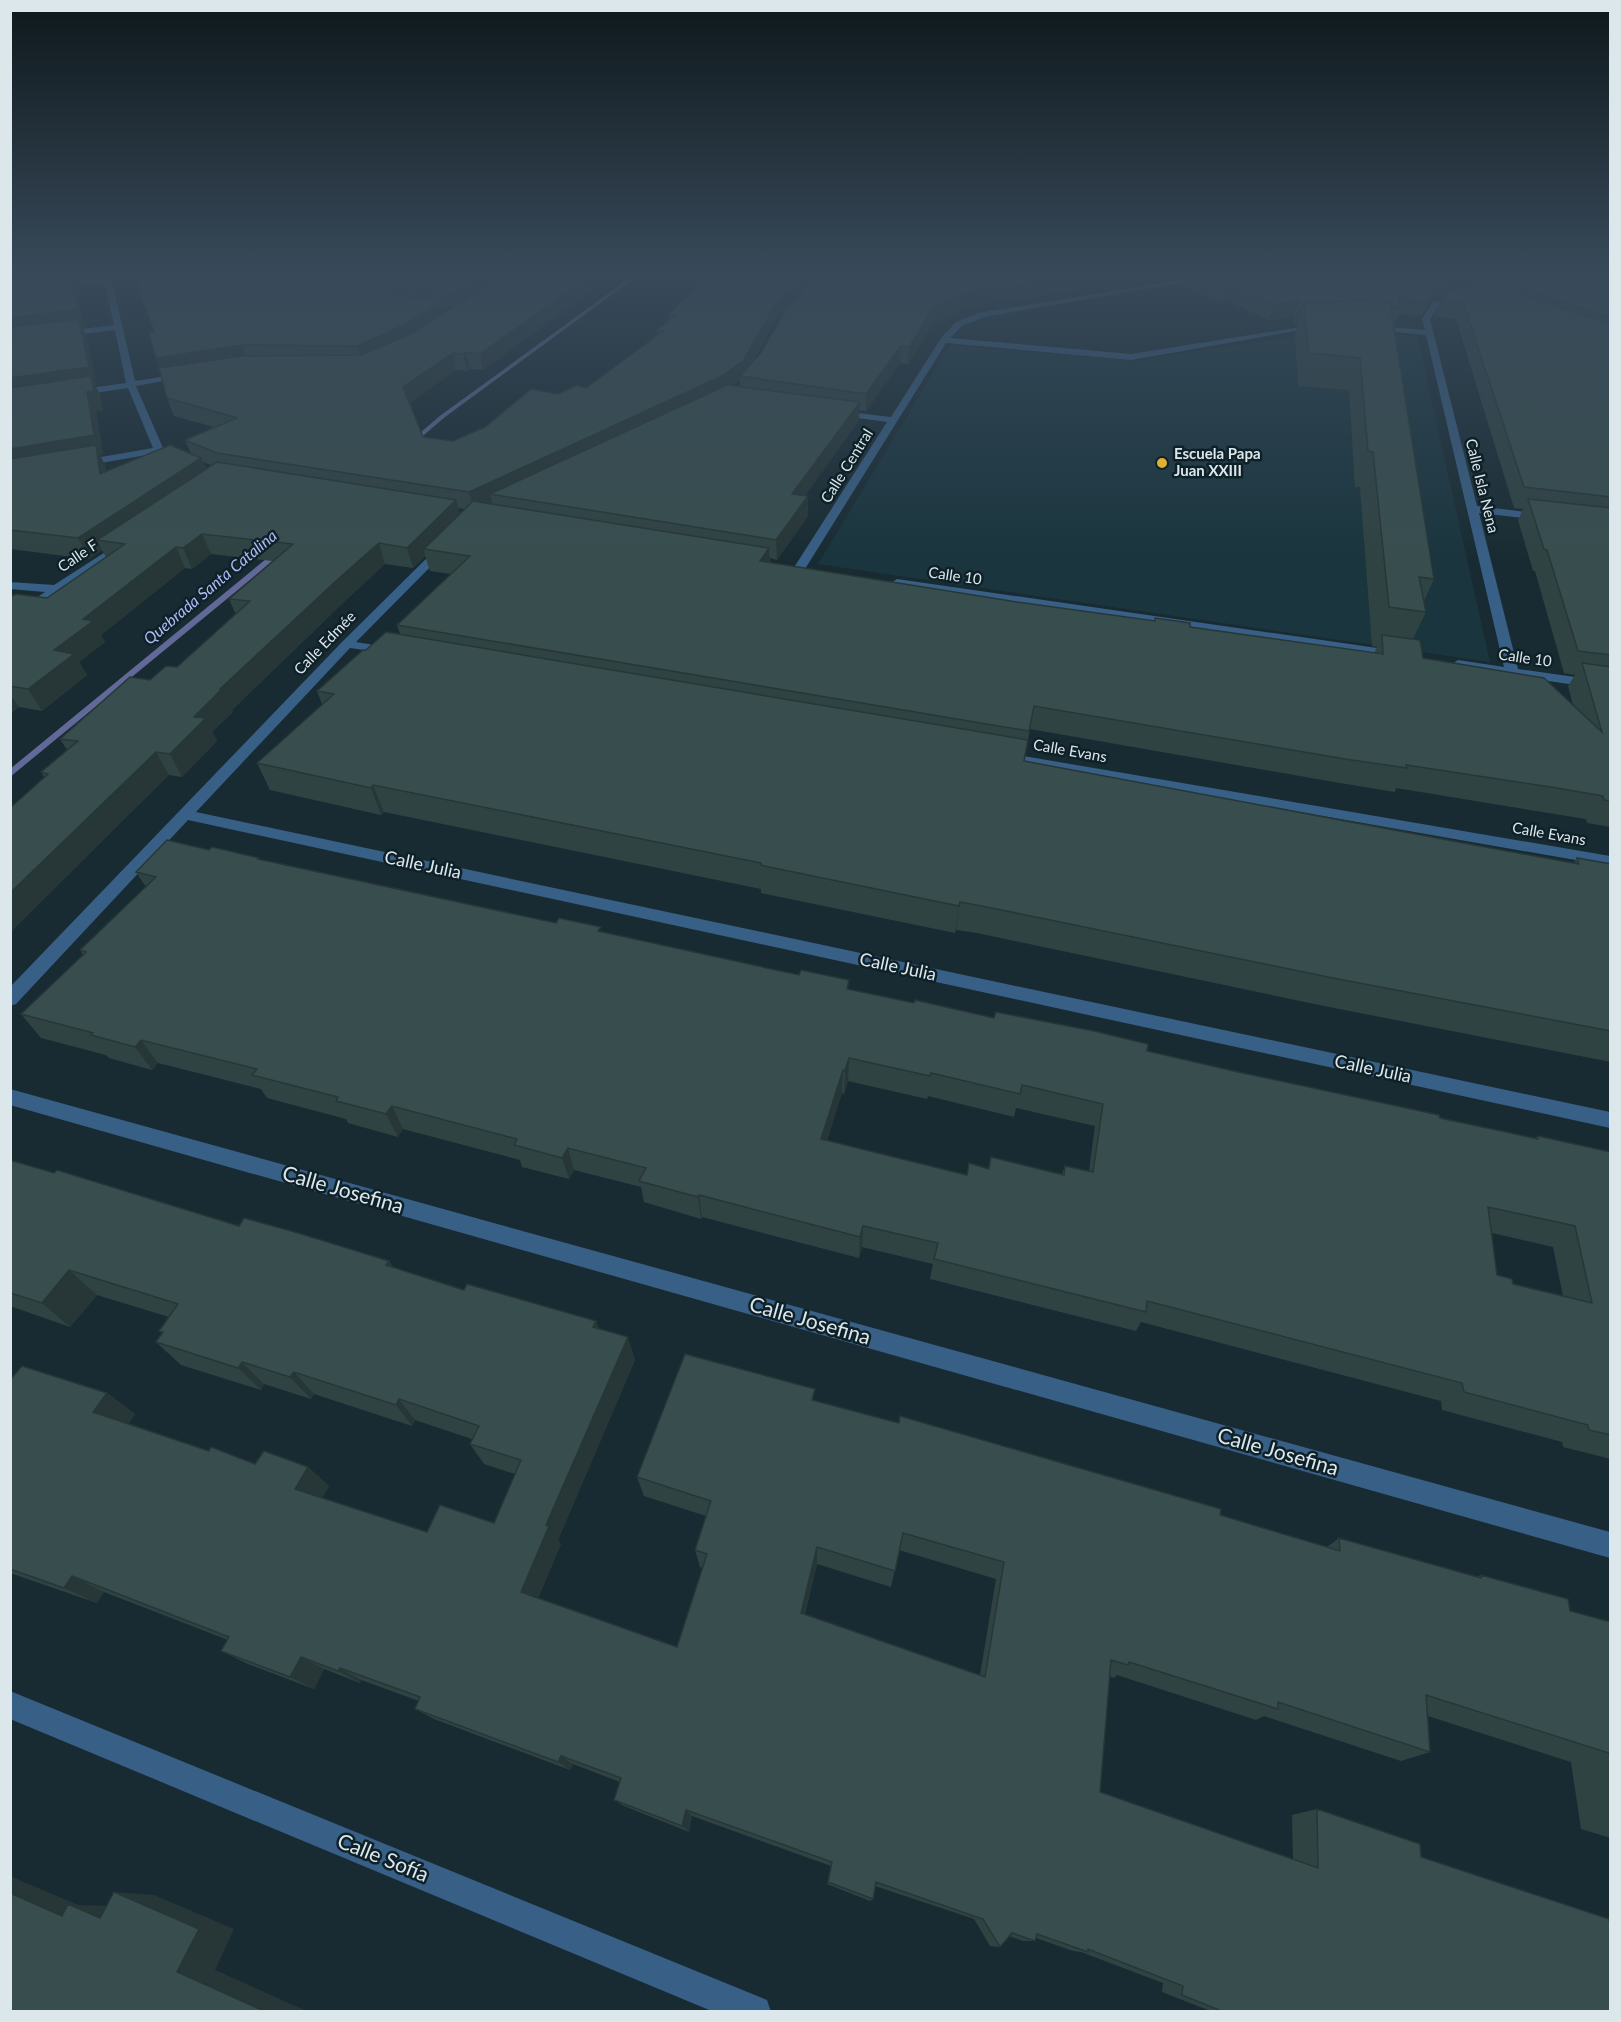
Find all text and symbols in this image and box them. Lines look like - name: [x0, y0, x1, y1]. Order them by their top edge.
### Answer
- street label: Calle Central: [816, 425, 876, 506]
- street label: Calle Isla Nena: [1463, 437, 1503, 535]
- place label: Escuela Papa Juan XXIII: [1174, 444, 1261, 479]
- marker: Escuela Papa Juan XXIII: [1155, 456, 1169, 470]
- water label: Quebrada Santa Catalina: [139, 525, 280, 648]
- street label: Calle F: [54, 535, 101, 575]
- street label: Calle 10: [927, 562, 983, 588]
- street label: Calle Edmée: [290, 607, 359, 678]
- street label: Calle 10: [1497, 644, 1553, 670]
- street label: Calle Evans: [1032, 735, 1108, 765]
- street label: Calle Evans: [1511, 818, 1587, 848]
- street label: Calle Julia: [383, 845, 464, 883]
- street label: Calle Julia: [858, 947, 939, 985]
- street label: Calle Julia: [1333, 1049, 1414, 1087]
- street label: Calle Josefina: [280, 1159, 407, 1218]
- street label: Calle Josefina: [747, 1290, 874, 1349]
- street label: Calle Josefina: [1215, 1421, 1342, 1480]
- street label: Calle Sofía: [334, 1827, 433, 1886]

